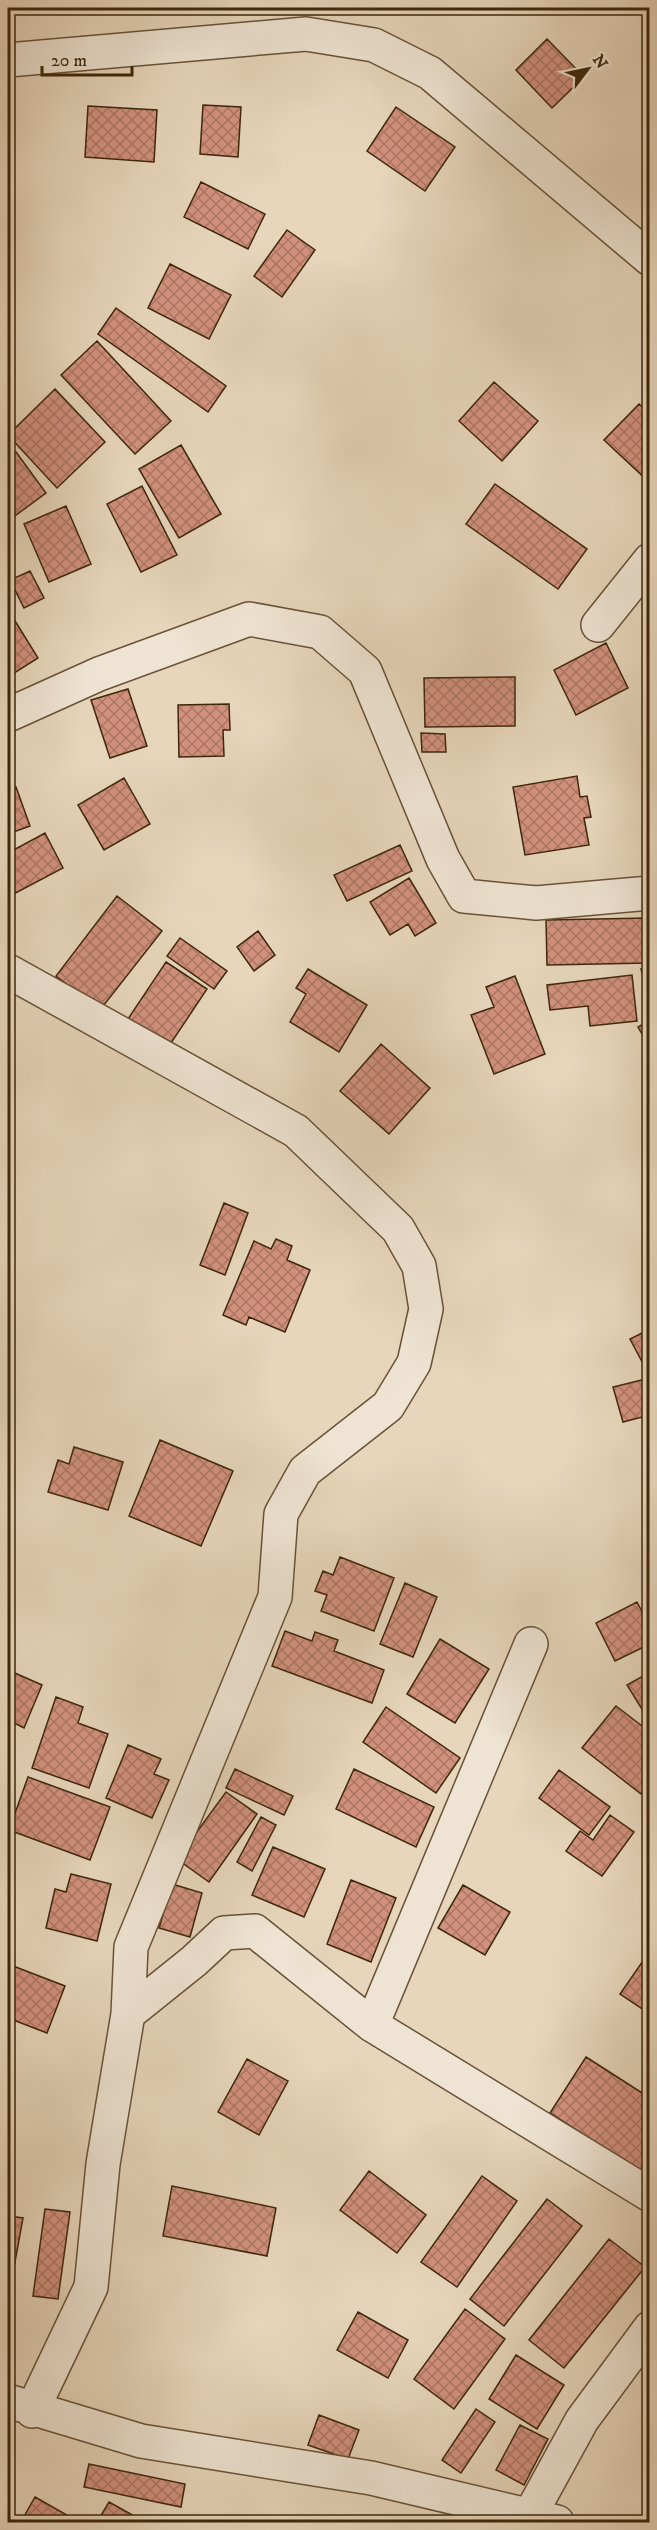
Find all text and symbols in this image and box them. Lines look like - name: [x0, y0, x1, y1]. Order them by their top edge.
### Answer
- scale bar: [42, 39, 132, 77]
- north arrow: [558, 39, 618, 99]
- text: 20 m: [51, 50, 87, 72]
- text: N: [588, 51, 612, 72]

